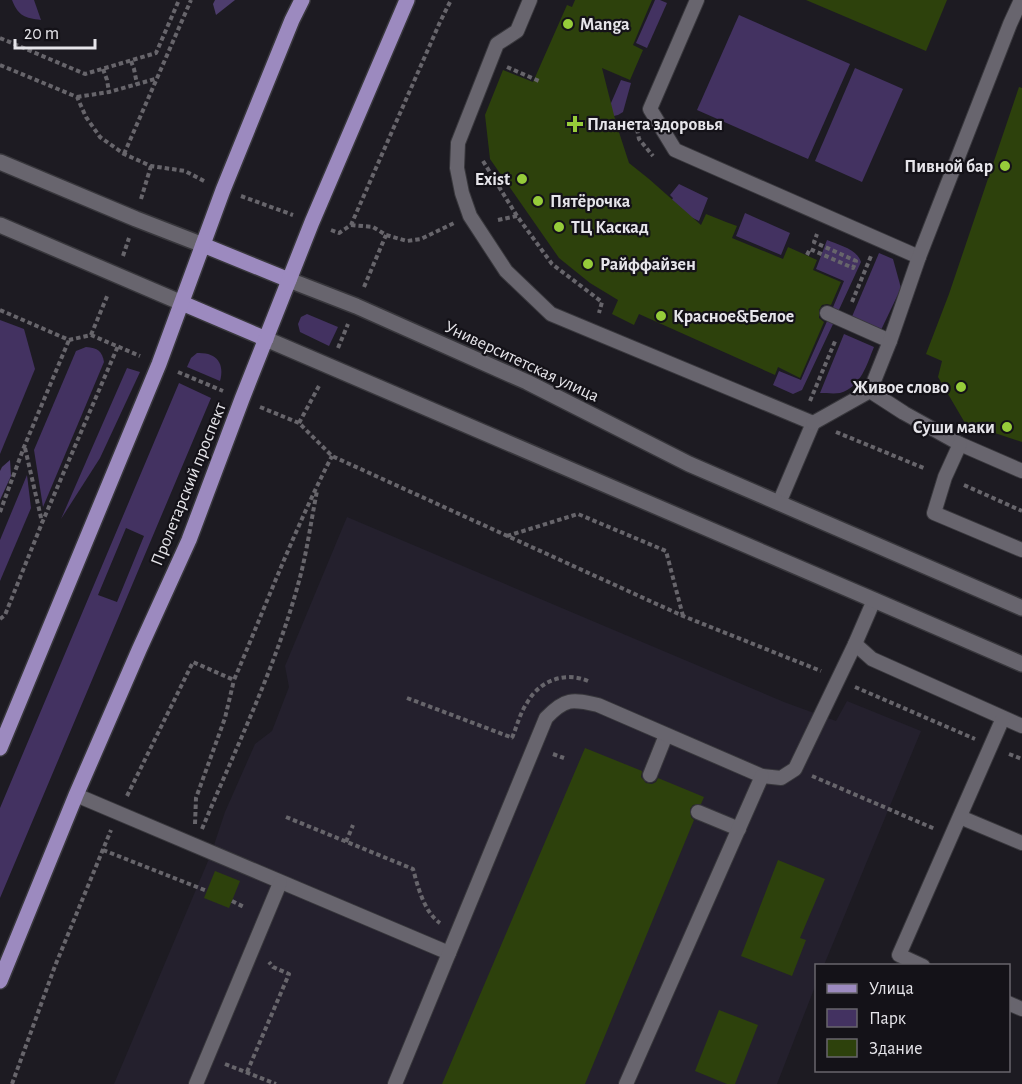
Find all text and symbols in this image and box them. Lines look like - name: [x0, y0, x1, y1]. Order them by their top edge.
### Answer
- scale bar: [15, 12, 94, 50]
- place label: Manga: [580, 16, 630, 34]
- marker: Manga: [561, 17, 575, 31]
- text: 20 m: [24, 25, 59, 43]
- place label: Планета здоровья: [587, 116, 723, 134]
- marker: Планета здоровья: [568, 117, 582, 131]
- place label: Пивной бар: [904, 158, 993, 176]
- marker: Пивной бар: [998, 159, 1012, 173]
- place label: Exist: [475, 171, 510, 189]
- marker: Exist: [515, 172, 529, 186]
- place label: Пятёрочка: [550, 193, 631, 211]
- marker: Пятёрочка: [531, 194, 545, 208]
- place label: ТЦ Каскад: [571, 219, 649, 237]
- marker: ТЦ Каскад: [552, 220, 566, 234]
- place label: Райффайзен: [600, 256, 696, 274]
- marker: Райффайзен: [581, 257, 595, 271]
- place label: Красное&Белое: [673, 308, 794, 326]
- marker: Красное&Белое: [654, 309, 668, 323]
- street label: Университетская улица: [441, 318, 602, 406]
- place label: Живое слово: [852, 379, 949, 397]
- marker: Живое слово: [954, 380, 968, 394]
- street label: Пролетарский проспект: [148, 400, 230, 568]
- place label: Суши маки: [913, 419, 995, 437]
- marker: Суши маки: [1000, 420, 1014, 434]
- legend: [815, 964, 1010, 1072]
- text: Улица: [869, 980, 914, 998]
- text: Парк: [869, 1010, 907, 1028]
- text: Здание: [869, 1040, 923, 1058]

